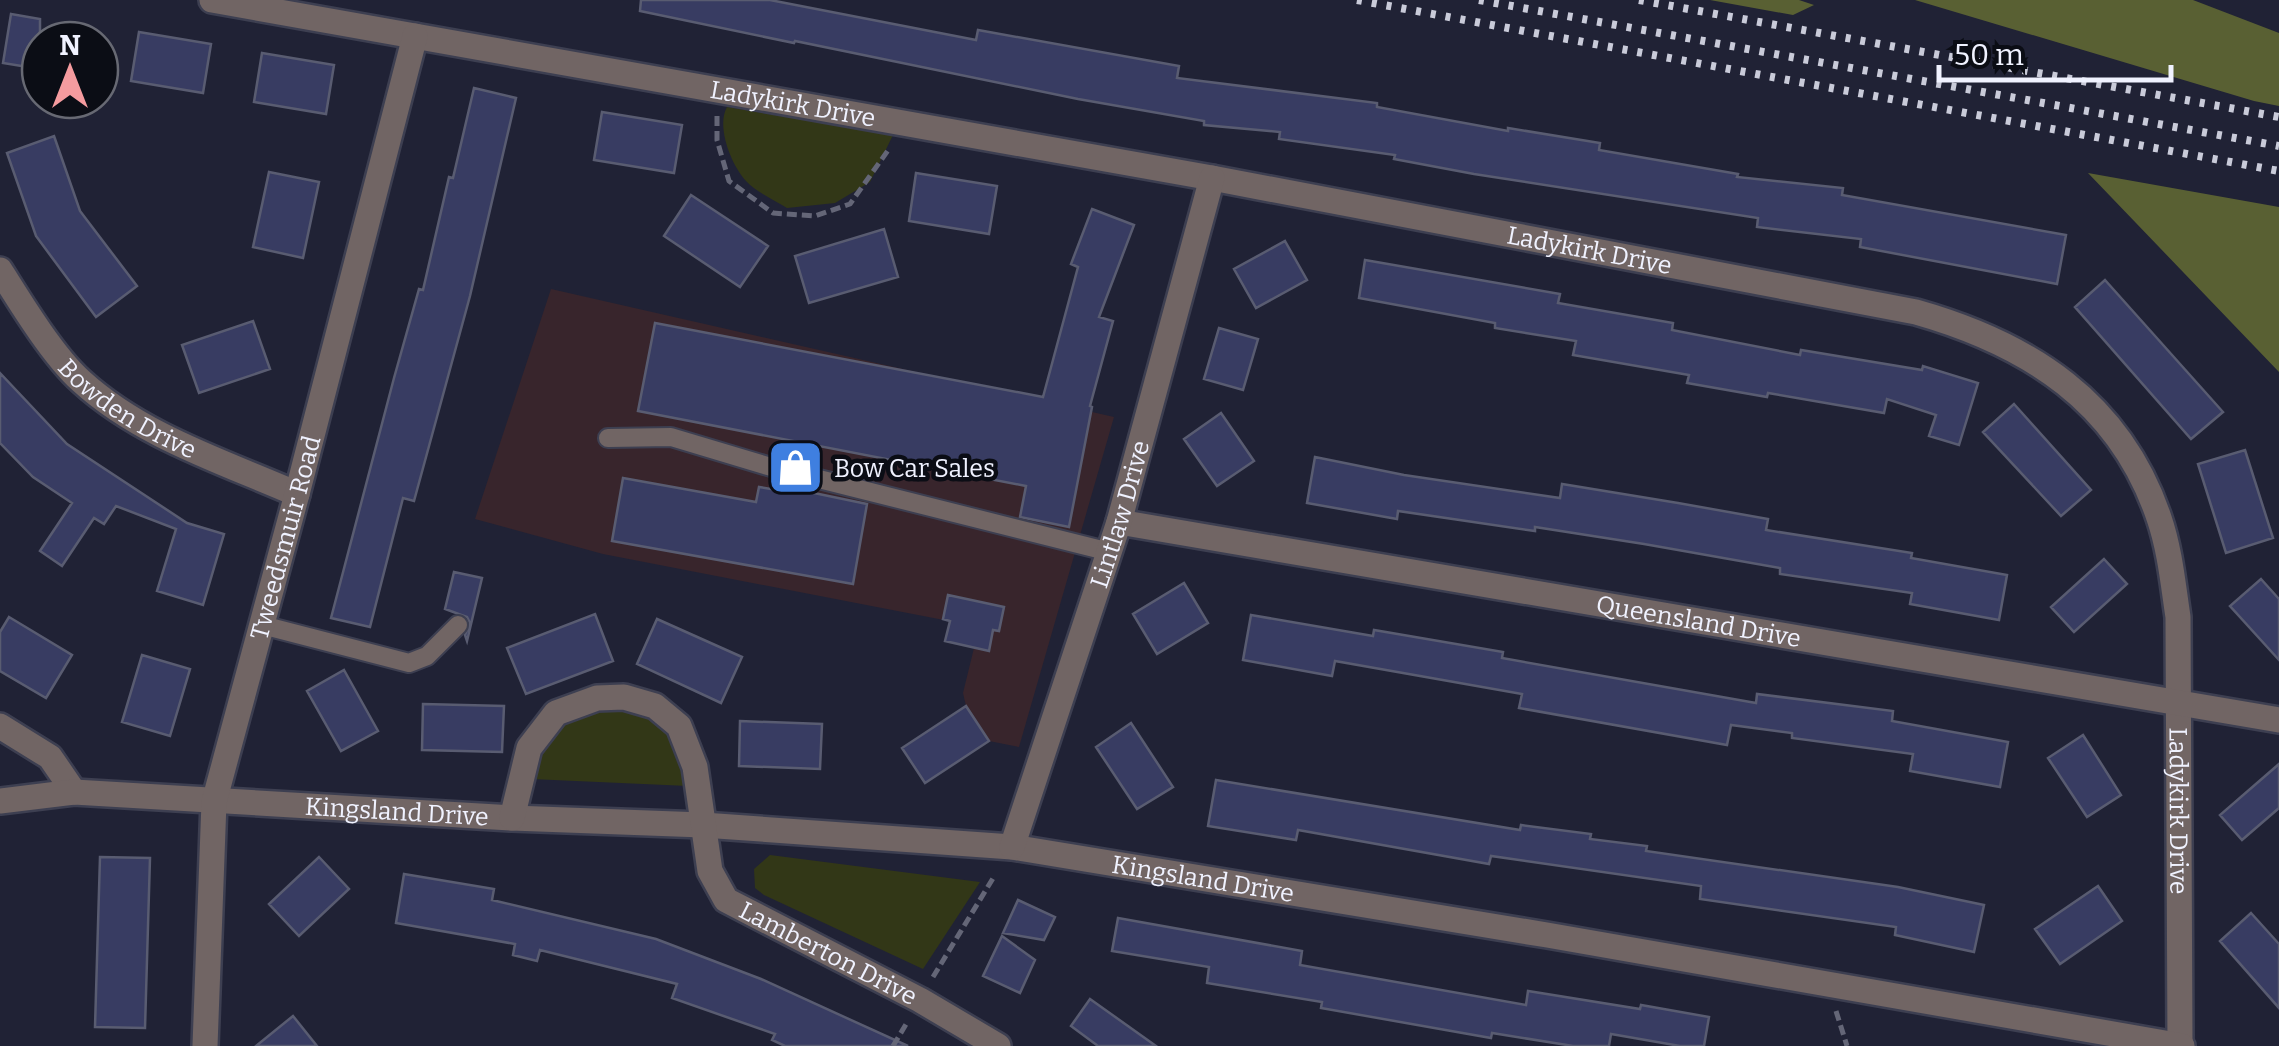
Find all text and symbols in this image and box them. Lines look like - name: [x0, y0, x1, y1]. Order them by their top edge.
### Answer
- north arrow: [20, 20, 120, 120]
- scale bar: [1939, 20, 2172, 82]
- text: N: [59, 29, 81, 62]
- text: 50 m: [1954, 37, 2024, 73]
- street label: Ladykirk Drive: [708, 75, 878, 134]
- street label: Ladykirk Drive: [1504, 220, 1674, 281]
- street label: Bowden Drive: [51, 353, 201, 466]
- street label: Tweedsmuir Road: [244, 433, 327, 643]
- street label: Lintlaw Drive: [1084, 437, 1156, 592]
- shop icon: Bow Car Sales: [765, 438, 825, 498]
- place label: Bow Car Sales: [834, 454, 995, 484]
- street label: Queensland Drive: [1594, 590, 1803, 654]
- street label: Ladykirk Drive: [2163, 727, 2193, 895]
- street label: Kingsland Drive: [304, 792, 490, 833]
- street label: Kingsland Drive: [1110, 850, 1296, 909]
- street label: Lamberton Drive: [734, 896, 922, 1012]

